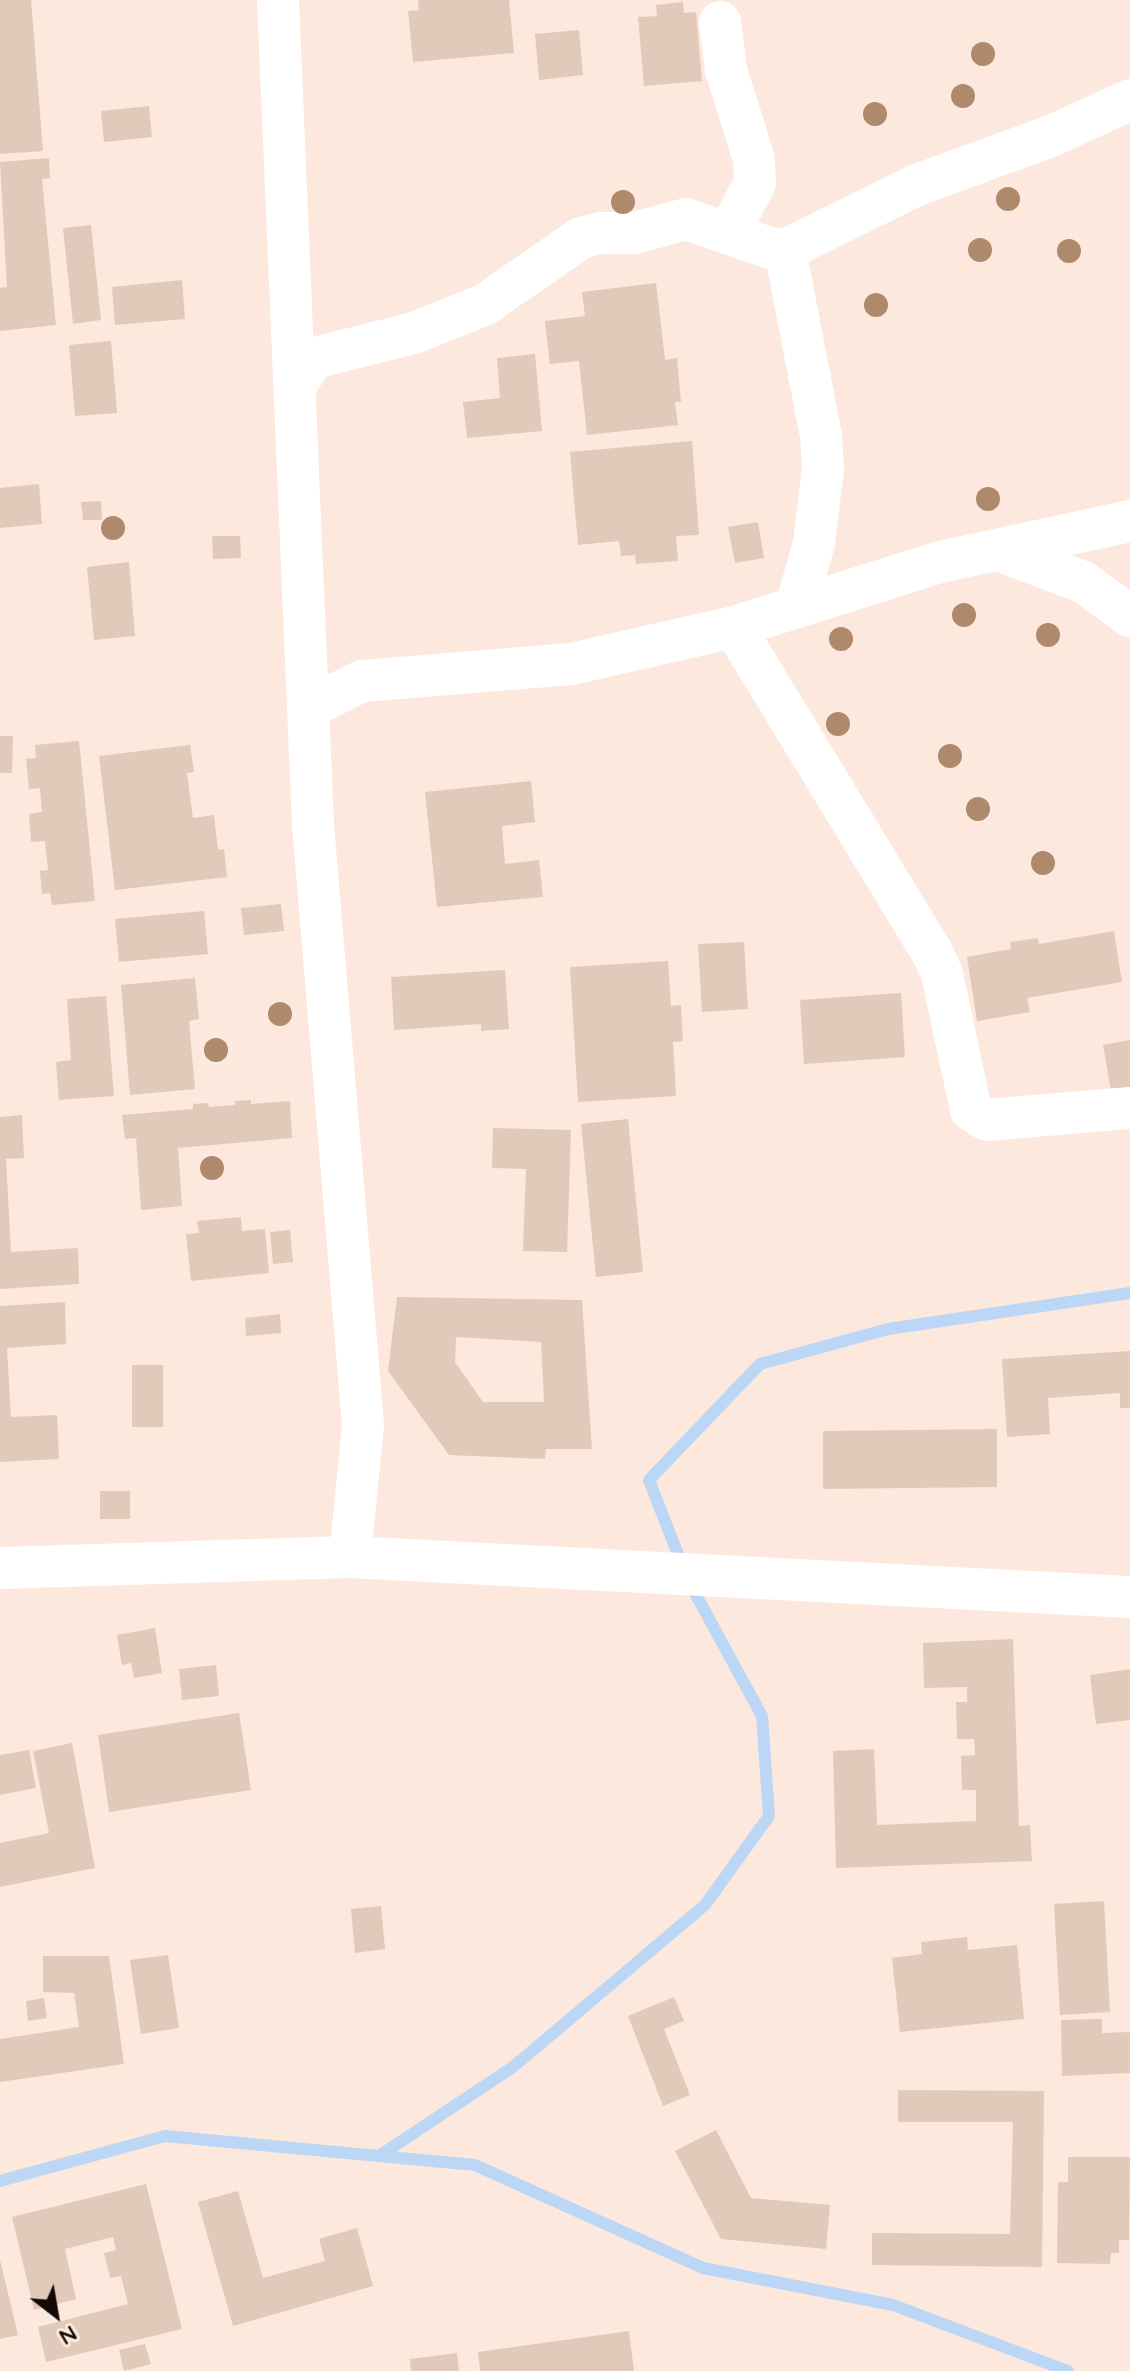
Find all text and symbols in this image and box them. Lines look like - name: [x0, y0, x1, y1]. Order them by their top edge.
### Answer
- north arrow: [16, 2275, 96, 2355]
- text: N: [54, 2319, 83, 2352]

